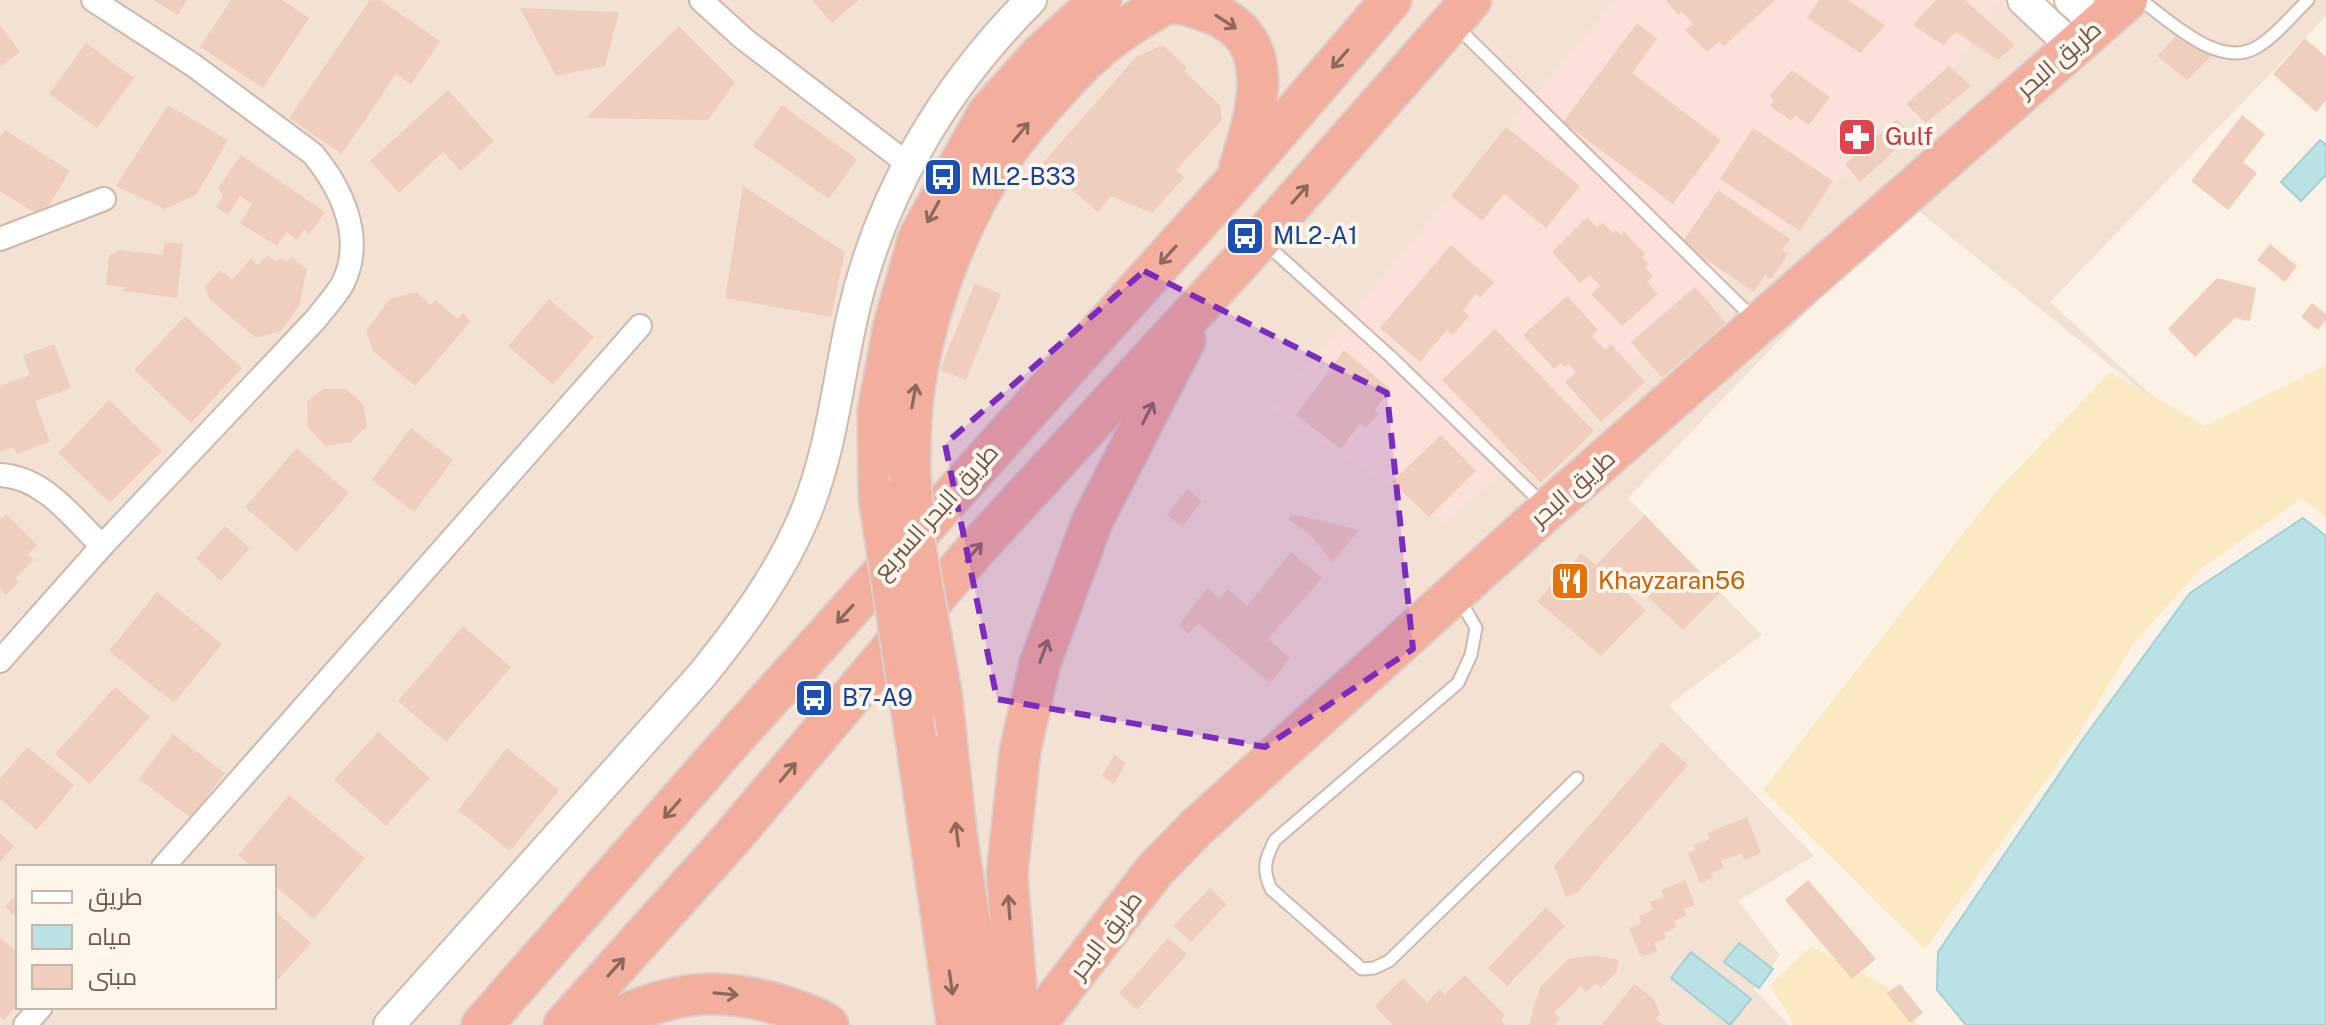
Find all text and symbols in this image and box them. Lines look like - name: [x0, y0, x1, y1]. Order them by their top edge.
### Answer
- one-way arrow: [1215, 14, 1237, 31]
- street label: طريق البحر: [2009, 14, 2108, 105]
- one-way arrow: [1331, 49, 1349, 69]
- pharmacy icon: Gulf: [1836, 116, 1878, 158]
- place label: Gulf: [1885, 122, 1933, 150]
- one-way arrow: [1012, 123, 1030, 143]
- bus stop icon: ML2-B33: [922, 156, 964, 198]
- place label: ML2-B33: [971, 162, 1076, 190]
- one-way arrow: [1291, 185, 1309, 205]
- one-way arrow: [925, 200, 940, 224]
- bus stop icon: ML2-A1: [1224, 215, 1266, 257]
- place label: ML2-A1: [1273, 221, 1358, 249]
- one-way arrow: [1160, 244, 1178, 264]
- one-way arrow: [907, 384, 922, 410]
- one-way arrow: [1140, 402, 1156, 426]
- street label: طريق البحر السريع: [867, 438, 1006, 587]
- street label: طريق البحر: [1523, 443, 1622, 534]
- one-way arrow: [965, 543, 983, 563]
- restaurant icon: Khayzaran56: [1549, 560, 1591, 602]
- place label: Khayzaran56: [1598, 566, 1745, 594]
- one-way arrow: [836, 604, 854, 624]
- one-way arrow: [1038, 639, 1053, 664]
- bus stop icon: B7-A9: [793, 677, 835, 719]
- place label: B7-A9: [842, 683, 913, 711]
- one-way arrow: [778, 762, 796, 782]
- one-way arrow: [663, 798, 681, 818]
- one-way arrow: [949, 821, 964, 847]
- legend: [16, 865, 276, 1009]
- text: طريق: [88, 882, 143, 912]
- street label: طريق البحر: [1062, 885, 1149, 987]
- one-way arrow: [1001, 894, 1016, 921]
- text: مياه: [88, 922, 132, 950]
- one-way arrow: [607, 957, 625, 977]
- text: مبنى: [88, 962, 137, 991]
- one-way arrow: [944, 970, 959, 995]
- one-way arrow: [712, 987, 739, 1002]

